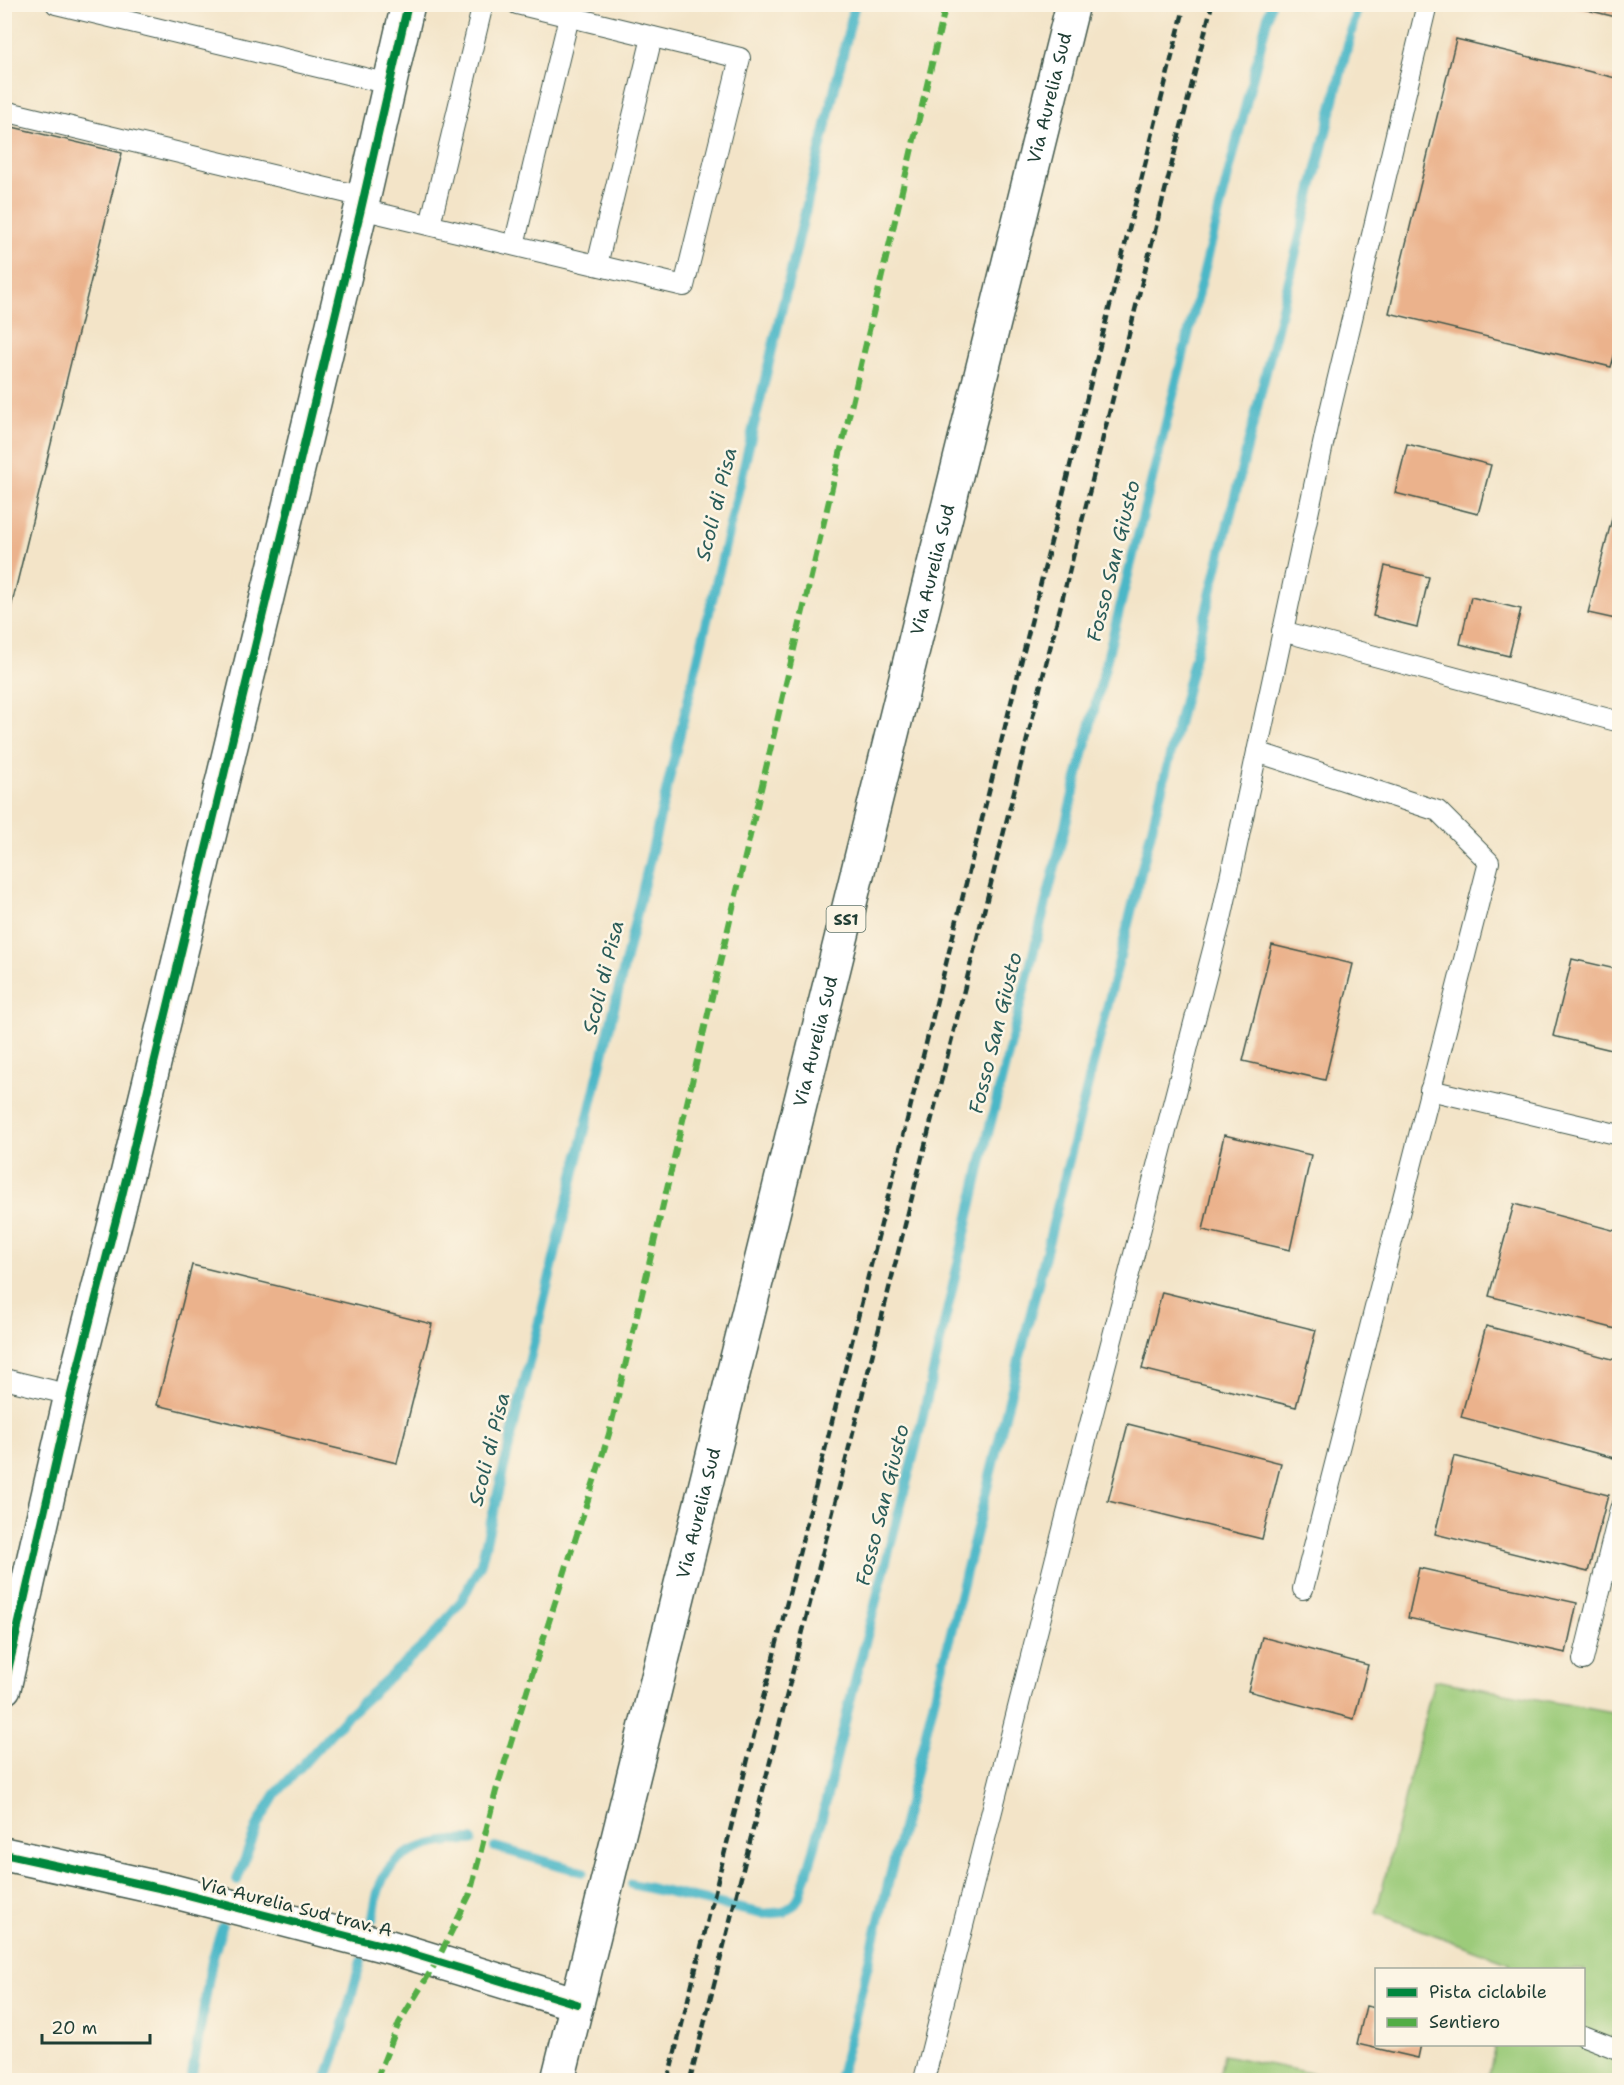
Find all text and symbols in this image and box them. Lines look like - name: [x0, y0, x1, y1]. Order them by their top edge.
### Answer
- street label: Via Aurelia Sud: [1022, 30, 1077, 166]
- water label: Scoli di Pisa: [689, 445, 743, 563]
- water label: Fosso San Giusto: [1080, 478, 1146, 644]
- street label: Via Aurelia Sud: [905, 502, 960, 638]
- road number: SS1: [826, 906, 866, 932]
- water label: Scoli di Pisa: [576, 918, 630, 1036]
- water label: Fosso San Giusto: [962, 950, 1028, 1116]
- street label: Via Aurelia Sud: [788, 974, 843, 1109]
- water label: Scoli di Pisa: [462, 1390, 516, 1508]
- water label: Fosso San Giusto: [849, 1422, 915, 1588]
- street label: Via Aurelia Sud: [671, 1445, 726, 1581]
- street label: Via Aurelia Sud trav. A: [197, 1871, 395, 1943]
- legend: [1375, 1968, 1585, 2046]
- text: Pista ciclabile: [1429, 1980, 1547, 2004]
- scale bar: [42, 2007, 150, 2045]
- text: Sentiero: [1429, 2010, 1500, 2034]
- text: 20 m: [51, 2016, 97, 2040]

